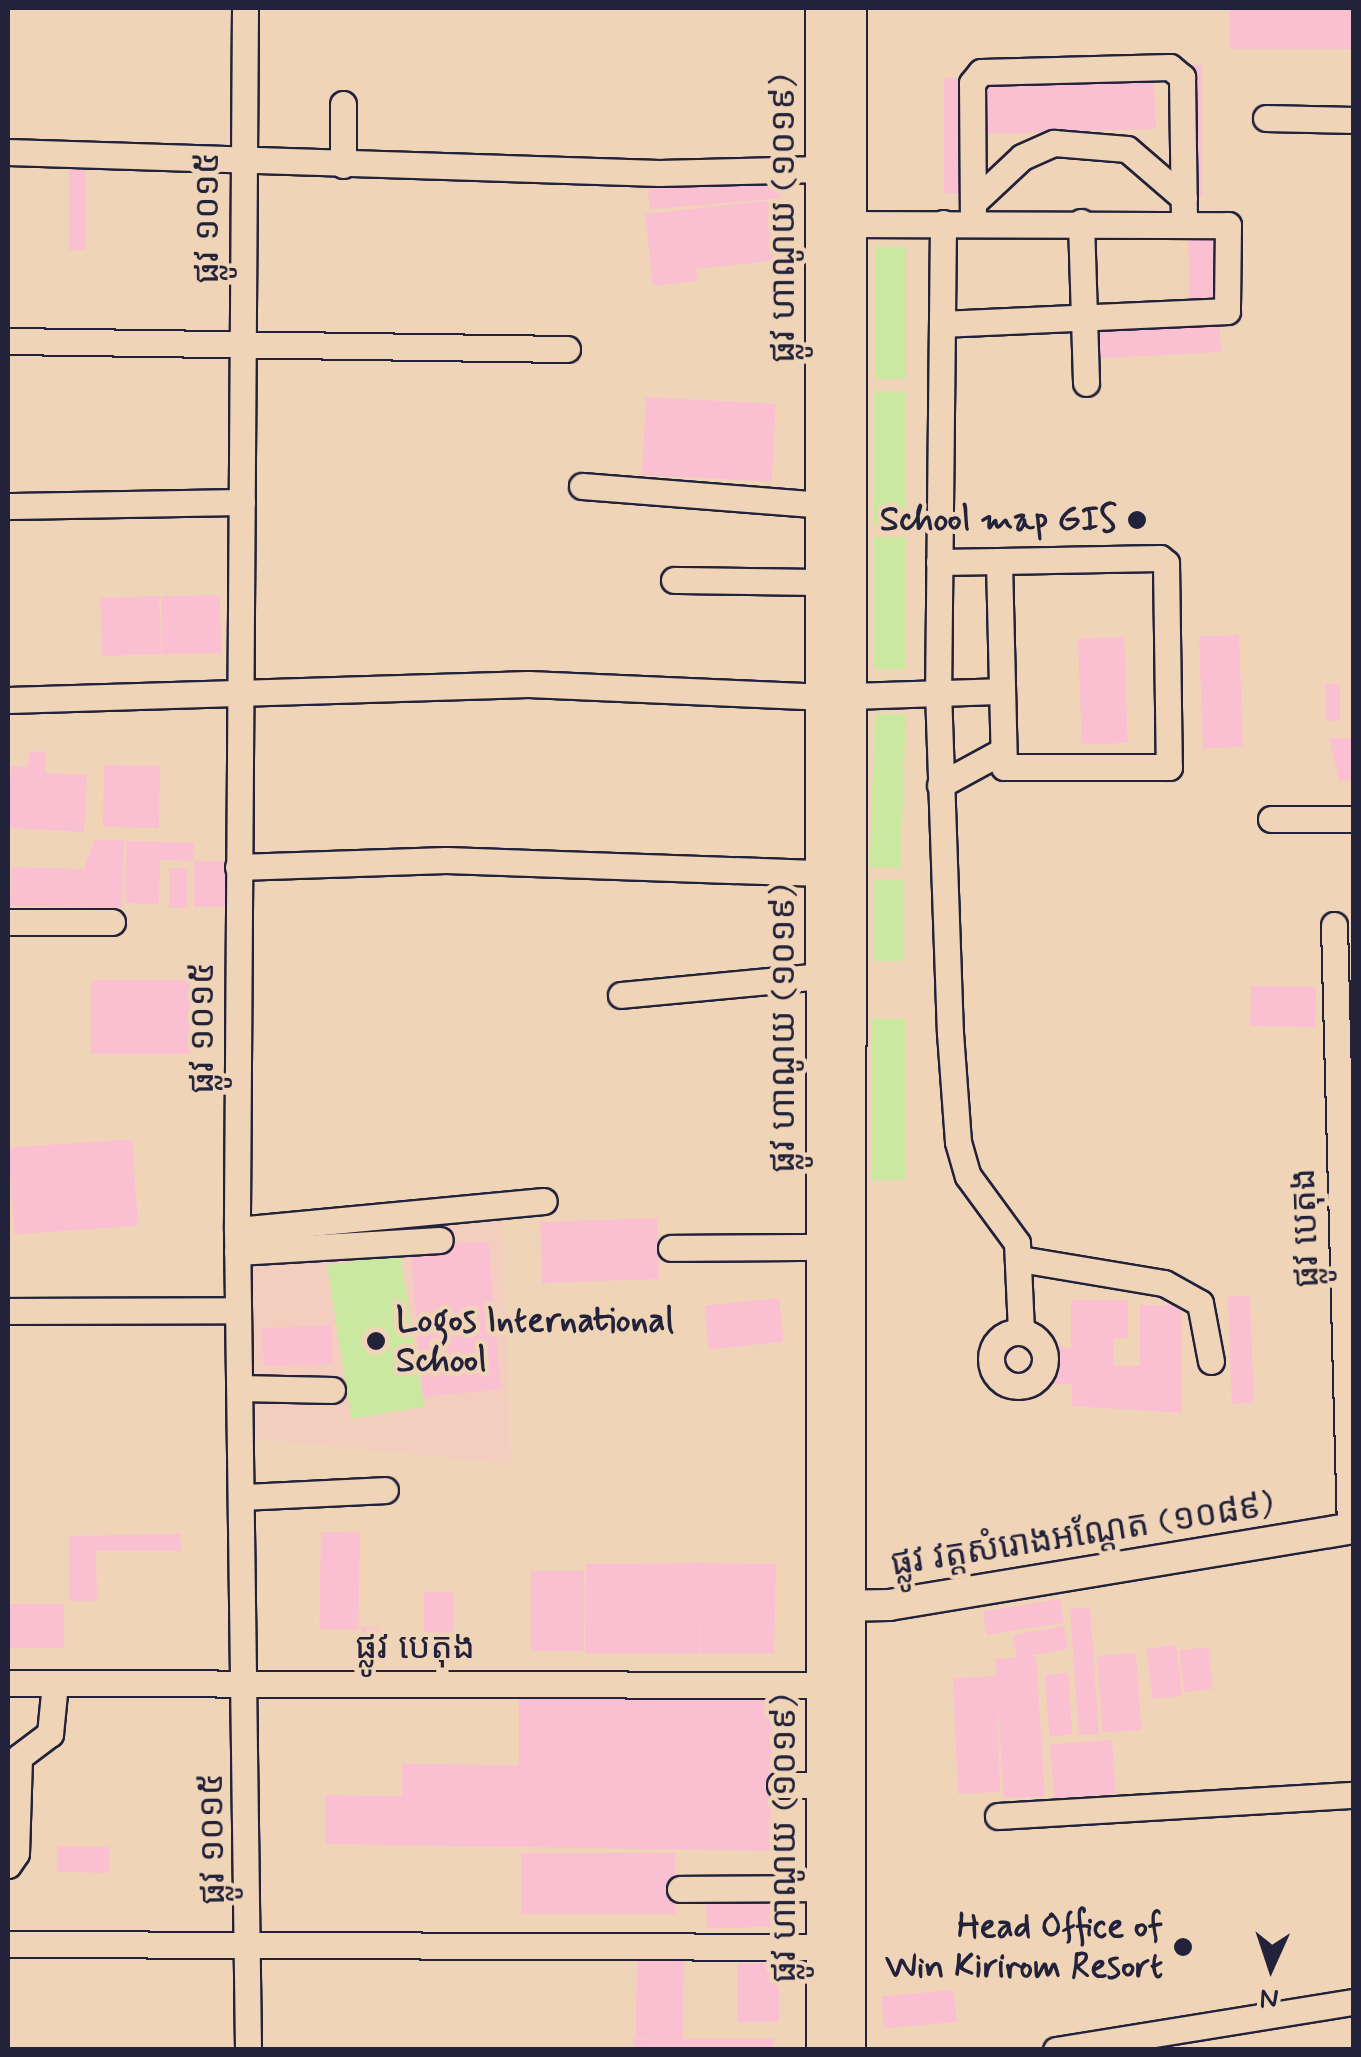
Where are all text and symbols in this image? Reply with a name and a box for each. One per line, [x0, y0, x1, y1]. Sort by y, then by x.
street label: ផ្លូវ ហាណូយ (១០១៩) [763, 75, 805, 363]
street label: ផ្លូវ ១០១៥ [187, 152, 229, 284]
place label: School map GIS [887, 499, 1117, 541]
marker: School map GIS [1126, 509, 1148, 531]
street label: ផ្លូវ ហាណូយ (១០១៩) [763, 885, 805, 1173]
street label: ផ្លូវ ១០១៥ [182, 962, 224, 1094]
street label: ផ្លូវ បេតុង [1283, 1167, 1329, 1289]
place label: Logos International School [396, 1300, 684, 1382]
marker: Logos International School [365, 1330, 387, 1352]
street label: ផ្លូវ វត្តសំរោងអណ្ដែត (១០៨៩) [888, 1484, 1276, 1586]
street label: ផ្លូវ បេតុង [355, 1627, 475, 1669]
street label: ផ្លូវ ហាណូយ (១០១៩) [764, 1695, 806, 1983]
street label: ផ្លូវ ១០១៥ [191, 1773, 235, 1905]
place label: Head Office of Win Kirirom Resort [869, 1906, 1163, 1988]
north arrow [1221, 1917, 1321, 2017]
marker: Head Office of Win Kirirom Resort [1172, 1936, 1194, 1958]
text: N [1259, 1978, 1280, 2016]

